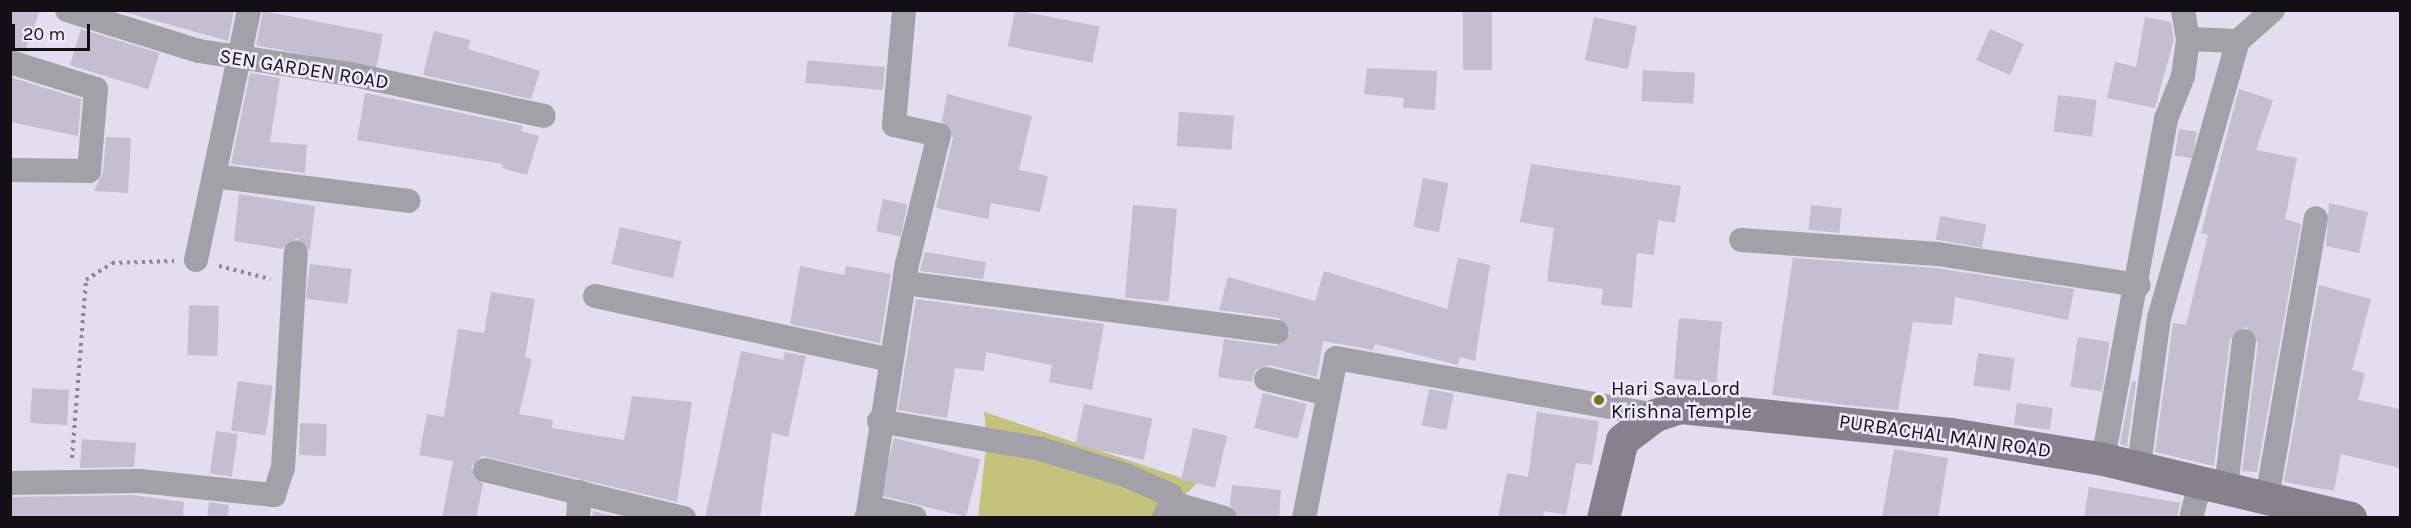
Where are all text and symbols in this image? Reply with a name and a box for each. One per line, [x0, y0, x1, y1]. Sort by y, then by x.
scale bar [15, 12, 93, 50]
text: 20 m [23, 23, 65, 45]
street label: SEN GARDEN ROAD [218, 44, 390, 94]
place label: Hari Sava.Lord Krishna Temple [1611, 376, 1752, 423]
marker: Hari Sava.Lord Krishna Temple [1592, 393, 1606, 407]
street label: PURBACHAL MAIN ROAD [1837, 409, 2053, 463]

